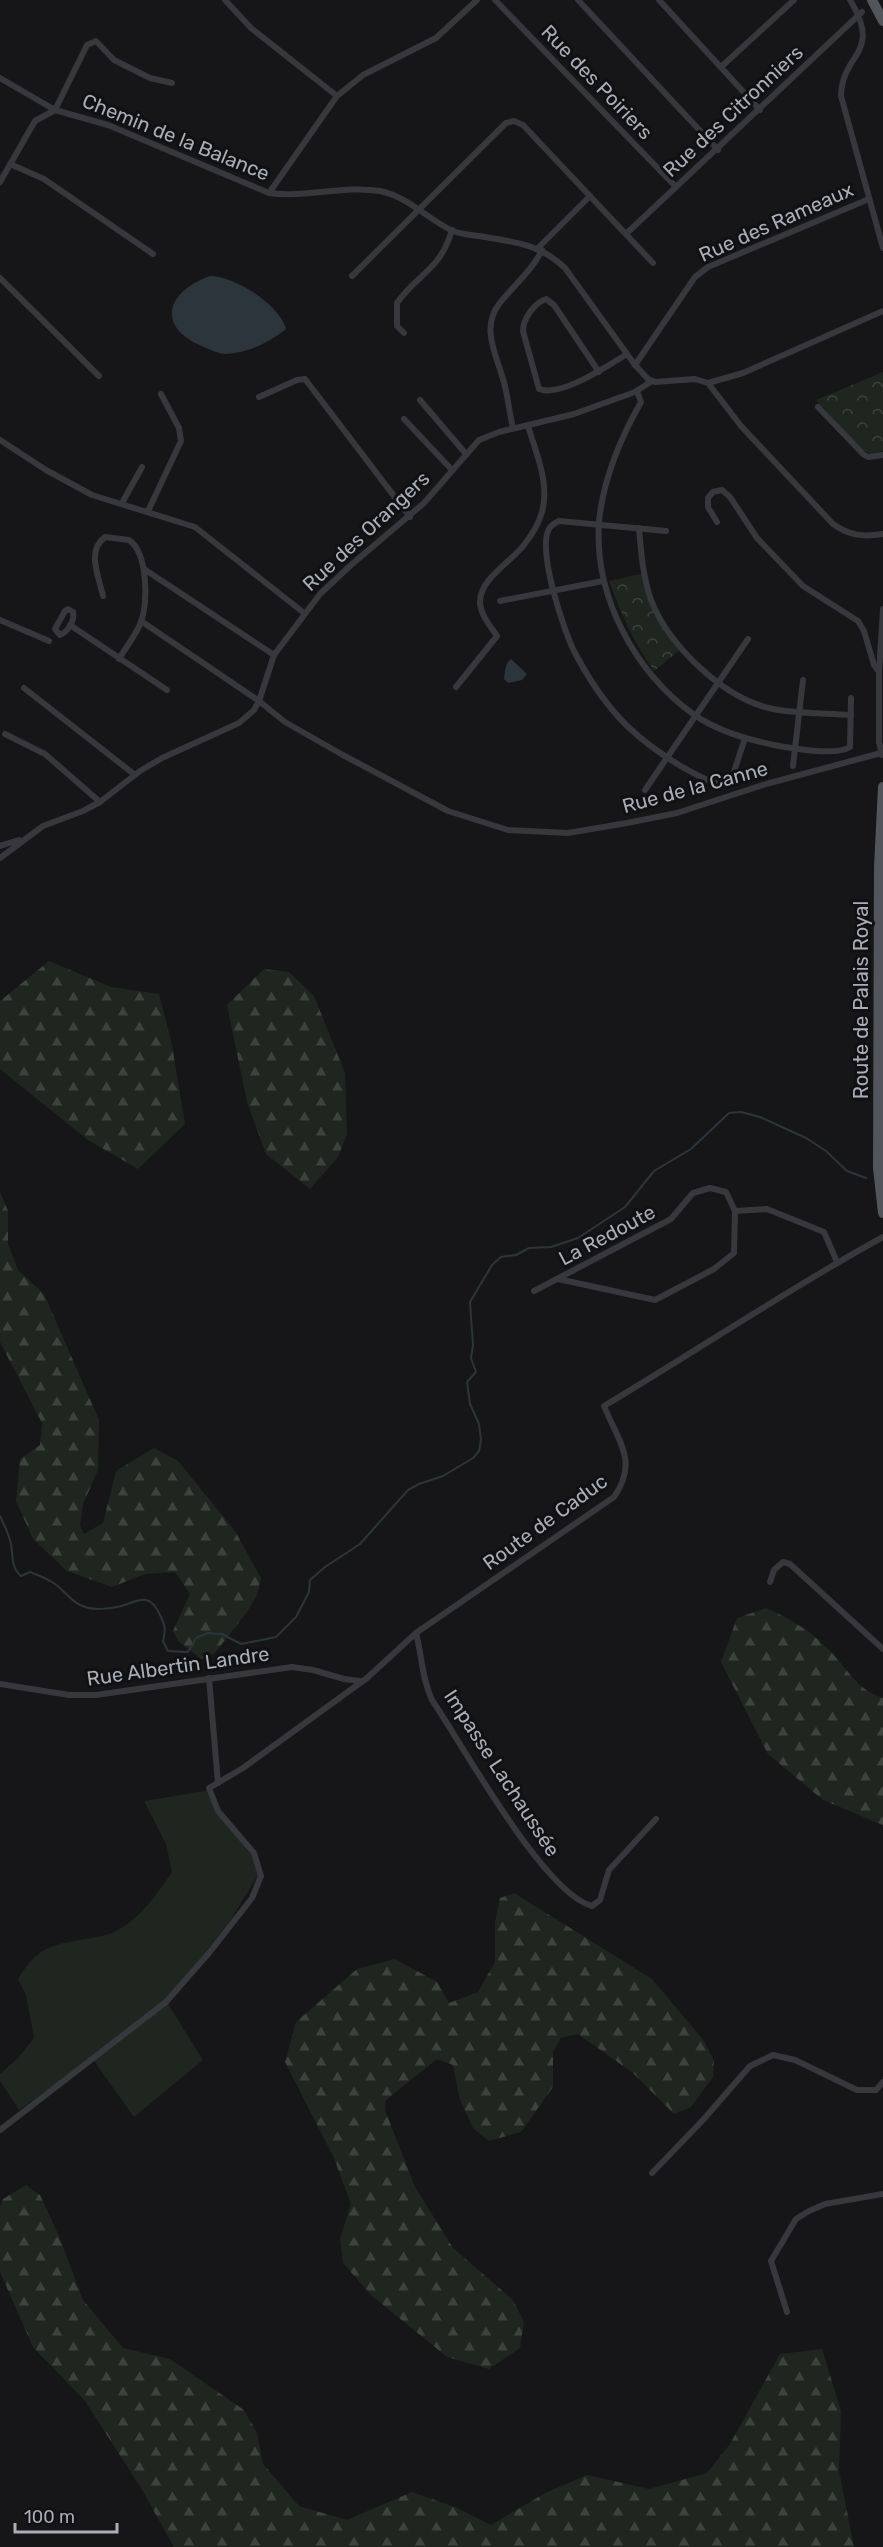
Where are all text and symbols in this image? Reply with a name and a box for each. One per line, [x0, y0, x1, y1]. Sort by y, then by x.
street label: Rue des Poiriers [536, 20, 658, 144]
street label: Rue des Citronniers [658, 40, 808, 182]
street label: Chemin de la Balance [79, 88, 273, 186]
street label: Rue des Rameaux [695, 177, 857, 267]
street label: Rue des Orangers [298, 466, 434, 596]
street label: Rue de la Canne [620, 756, 770, 818]
street label: Route de Palais Royal [849, 901, 873, 1099]
street label: La Redoute [555, 1200, 659, 1270]
street label: Route de Caduc [478, 1469, 612, 1575]
street label: Rue Albertin Landre [85, 1641, 271, 1691]
street label: Impasse Lachaussée [439, 1685, 565, 1861]
scale bar [15, 2496, 117, 2534]
text: 100 m [24, 2506, 75, 2528]

